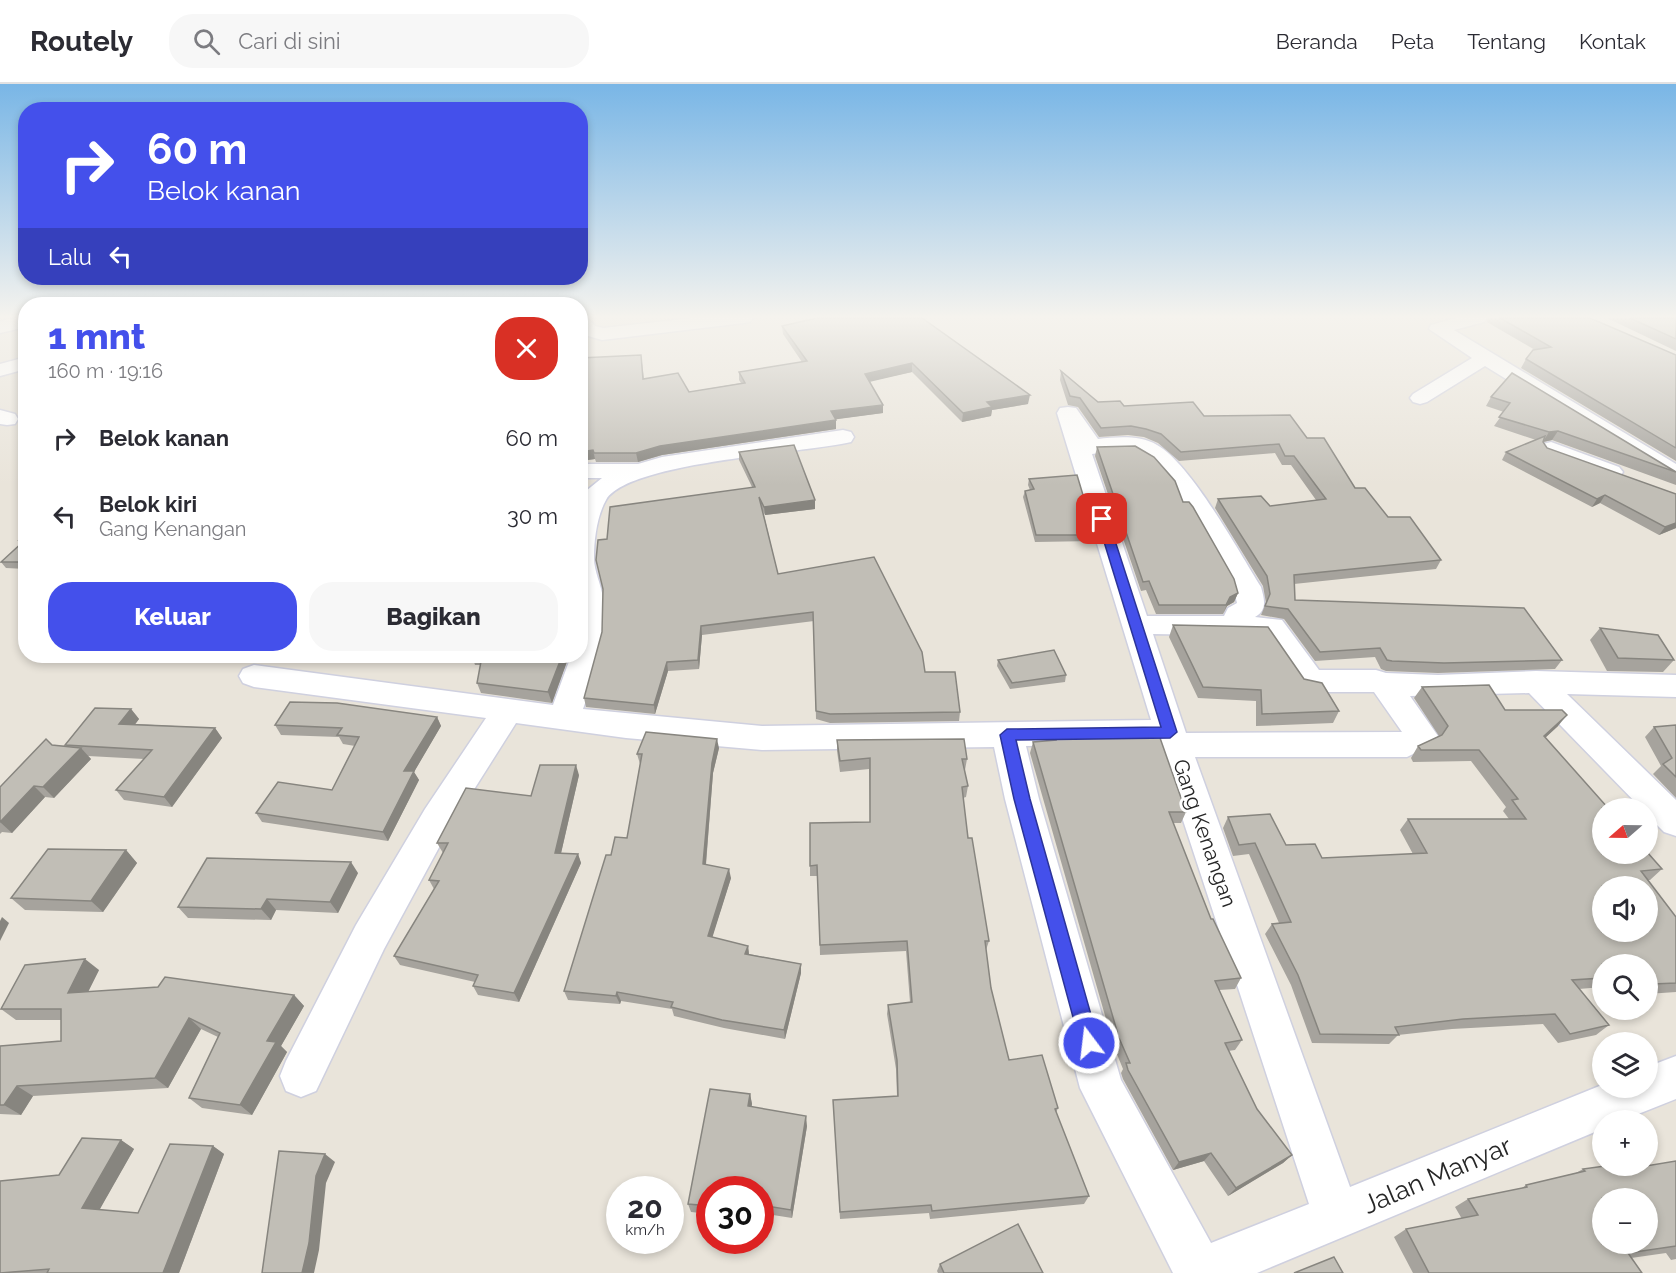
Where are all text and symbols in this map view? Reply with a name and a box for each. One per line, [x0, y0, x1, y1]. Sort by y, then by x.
search box [169, 14, 589, 68]
text: Routely [30, 25, 133, 58]
icon: search [190, 25, 223, 58]
text: Cari di sini [238, 28, 341, 54]
text: Beranda [1276, 29, 1358, 54]
text: Peta [1391, 29, 1434, 54]
text: Tentang [1467, 29, 1546, 54]
text: Kontak [1579, 29, 1646, 54]
text: 60 m [147, 125, 247, 174]
icon: right [48, 126, 126, 204]
text: Belok kanan [147, 175, 301, 206]
icon: left [104, 240, 137, 273]
text: Lalu [48, 244, 92, 270]
text: 1 mnt [48, 315, 145, 357]
button: close [495, 317, 558, 380]
text: 160 m · 19:16 [48, 359, 163, 383]
icon: right [48, 422, 81, 455]
text: Belok kanan [99, 425, 229, 451]
text: 60 m [505, 425, 558, 451]
text: Belok kiri [99, 491, 197, 517]
pin [1076, 493, 1127, 544]
icon: left [48, 500, 81, 533]
icon: arrive [1085, 502, 1118, 535]
text: 30 m [507, 503, 558, 529]
text: Gang Kenangan [99, 517, 246, 541]
button: Keluar [48, 582, 297, 651]
button: Bagikan [309, 582, 558, 651]
street label: Gang Kenangan [1168, 756, 1242, 910]
north arrow [1592, 798, 1658, 864]
map controls [1592, 798, 1658, 1254]
button: sound [1592, 876, 1658, 942]
button: search [1592, 954, 1658, 1020]
position arrow [1057, 1011, 1121, 1075]
button: layers [1592, 1032, 1658, 1098]
button: + [1592, 1110, 1658, 1176]
street label: Jalan Manyar [1358, 1130, 1516, 1220]
speed limit sign: 30 [696, 1176, 774, 1254]
button: − [1592, 1188, 1658, 1254]
text: 20 [627, 1190, 663, 1225]
text: km/h [625, 1221, 665, 1239]

